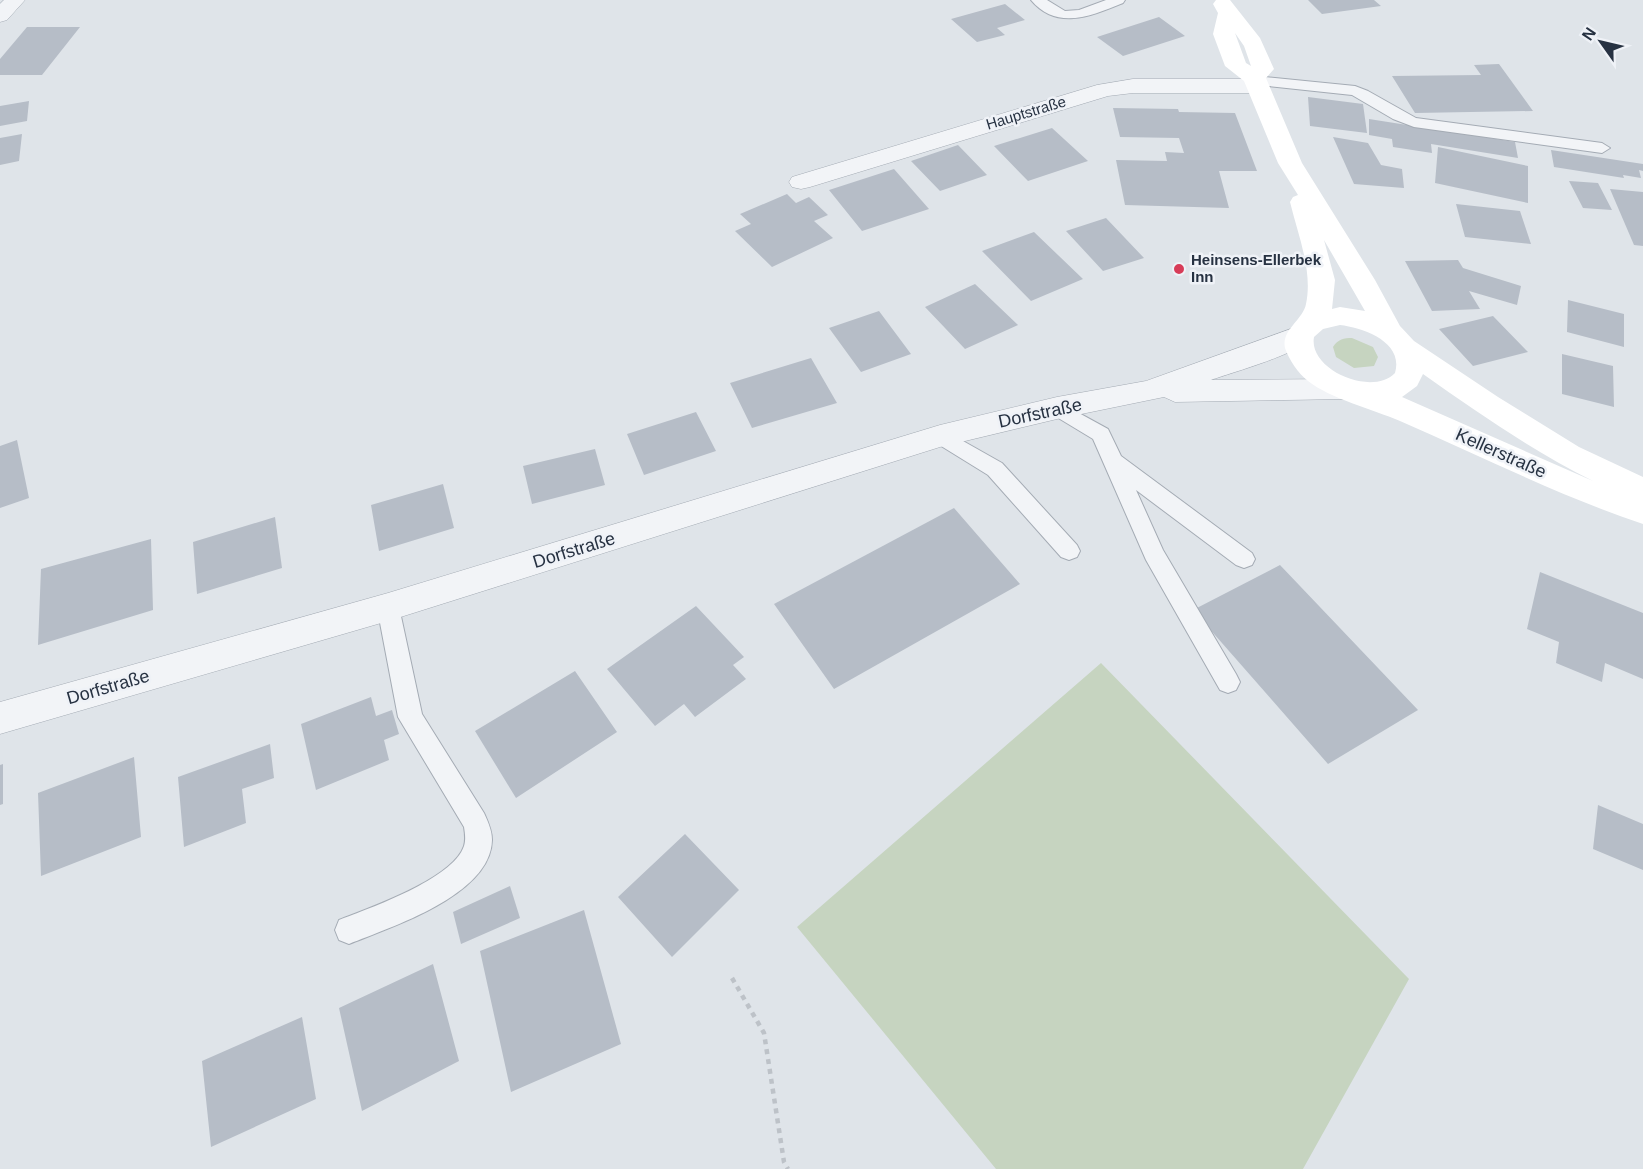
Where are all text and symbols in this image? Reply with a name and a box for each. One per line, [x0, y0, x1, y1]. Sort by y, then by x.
north arrow [1571, 12, 1631, 72]
text: N [1579, 24, 1599, 43]
street label: Hauptstraße [984, 92, 1068, 133]
place label: Heinsens-Ellerbek Inn [1191, 251, 1322, 285]
marker: Heinsens-Ellerbek Inn [1172, 262, 1186, 276]
street label: Dorfstraße [996, 394, 1084, 432]
street label: Kellerstraße [1453, 424, 1549, 482]
street label: Dorfstraße [530, 528, 618, 572]
street label: Dorfstraße [64, 666, 152, 708]

